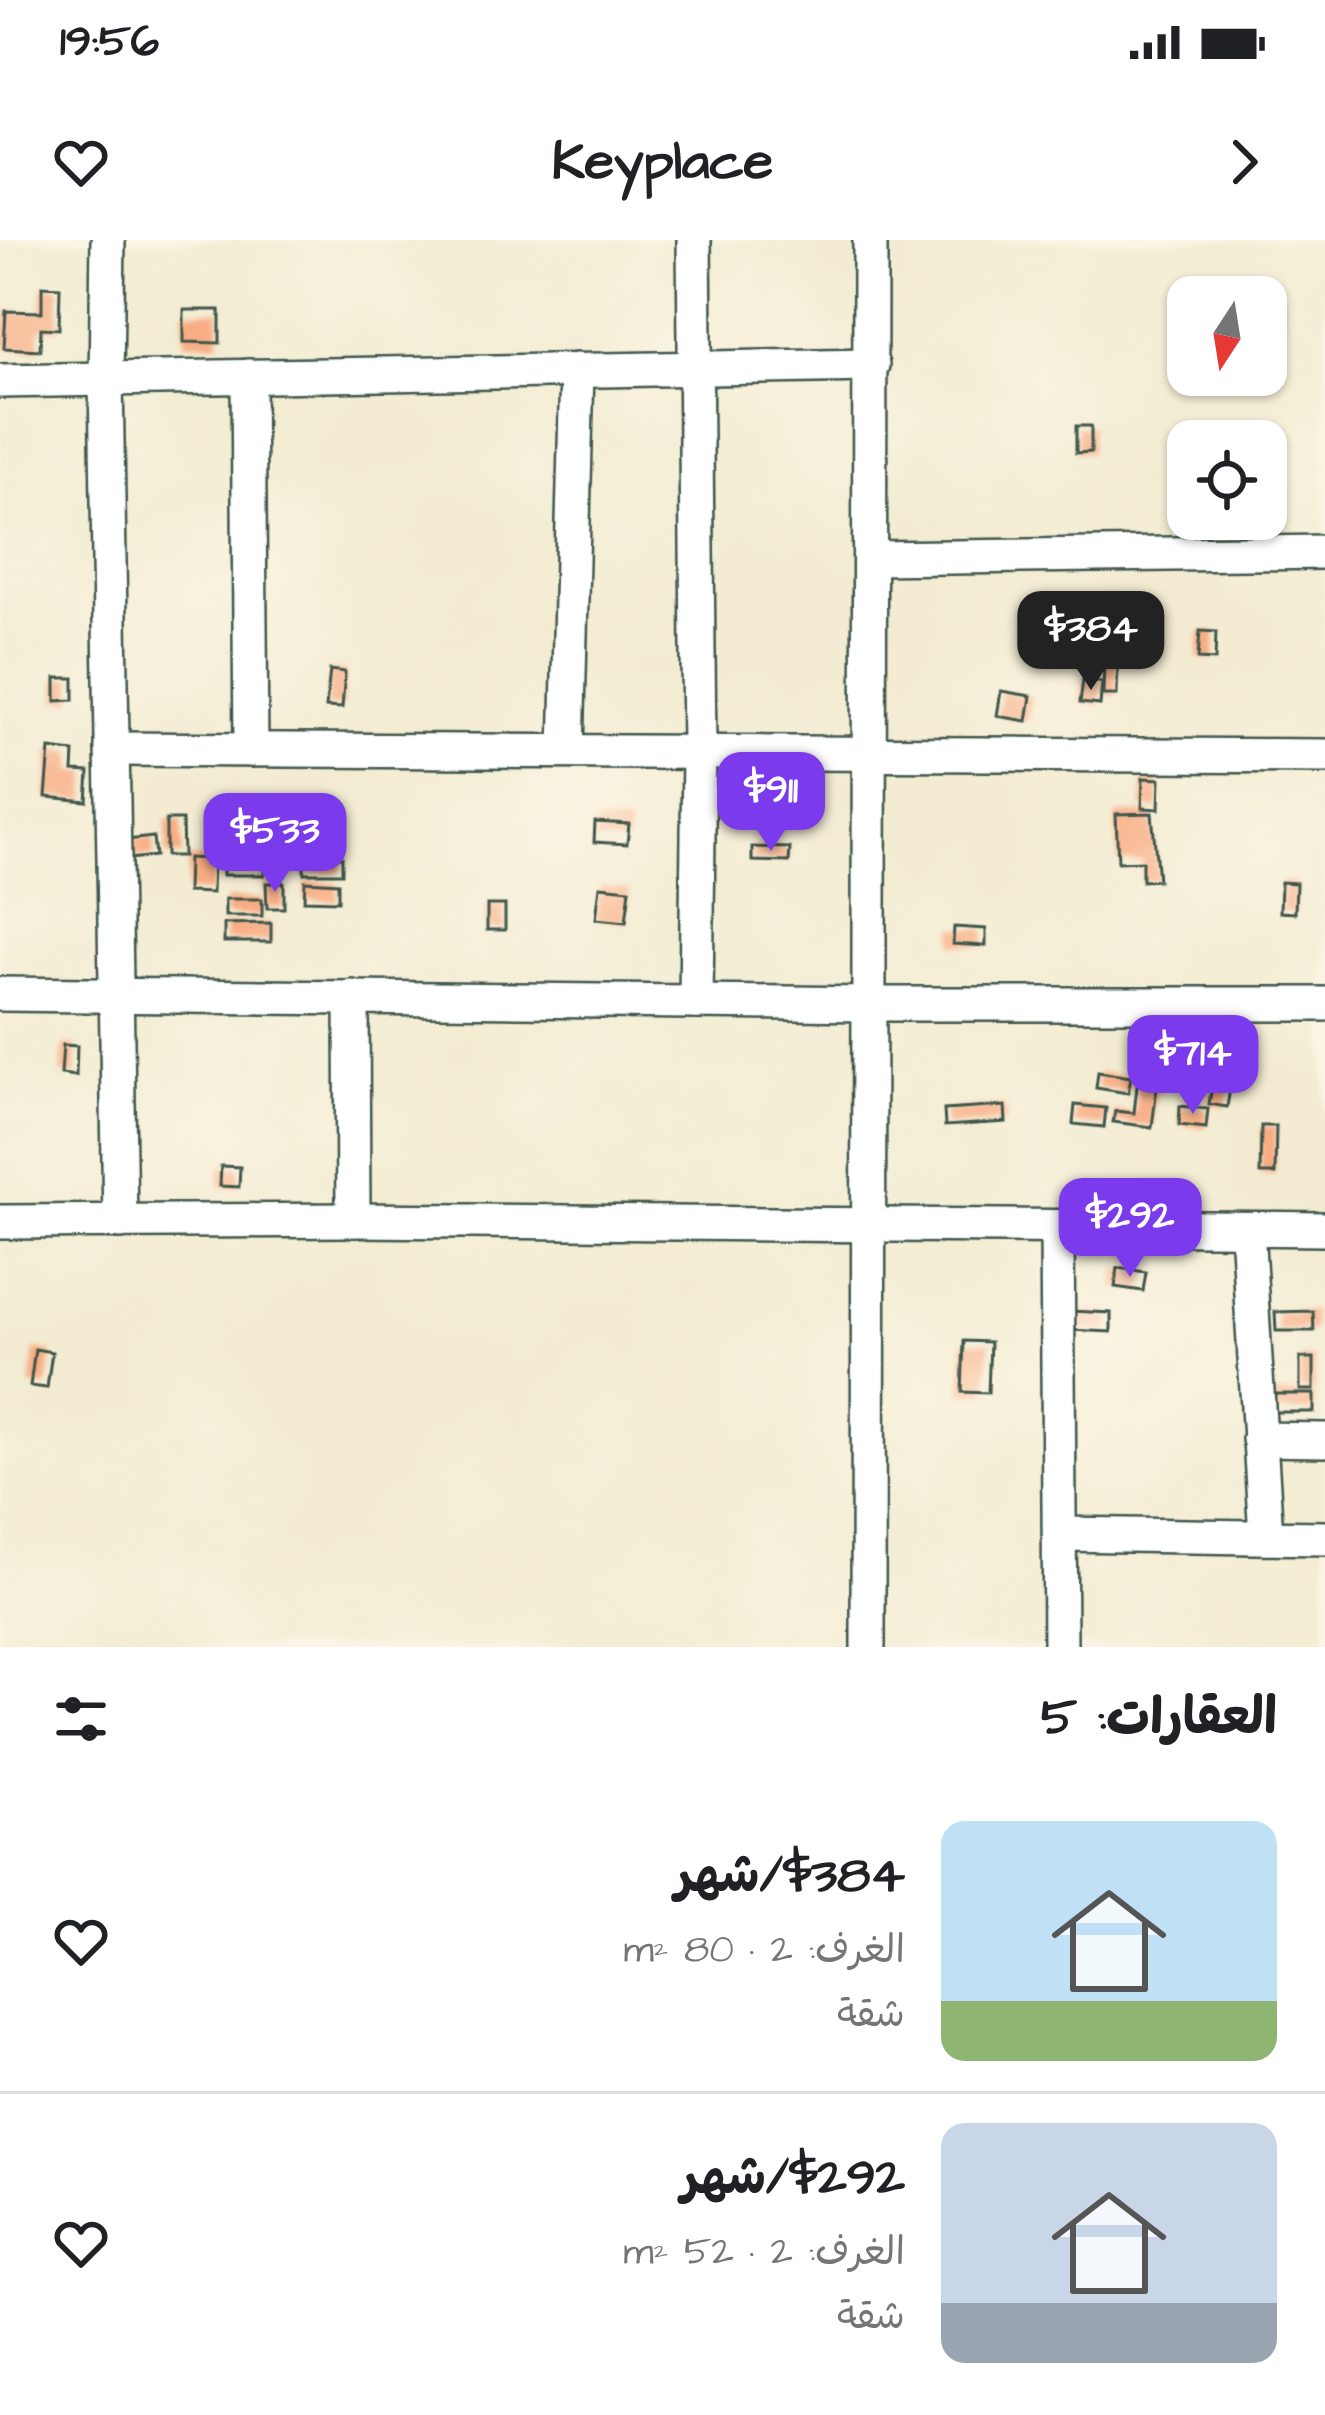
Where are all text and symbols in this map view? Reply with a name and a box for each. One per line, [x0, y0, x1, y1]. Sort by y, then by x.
text: 19:56 [60, 11, 159, 73]
text: Keyplace [552, 125, 773, 200]
icon: heart [48, 129, 114, 195]
icon: forward [1211, 129, 1277, 195]
north arrow [1167, 276, 1287, 396]
map controls [1167, 276, 1287, 540]
button: locate [1167, 420, 1287, 540]
pin: $384 [1020, 591, 1162, 693]
text: $384 [1044, 603, 1138, 657]
pin: $911 [700, 752, 842, 854]
text: $911 [744, 764, 798, 818]
pin: $533 [204, 793, 346, 895]
text: $533 [230, 805, 320, 859]
pin: $714 [1122, 1015, 1264, 1117]
text: $714 [1154, 1027, 1232, 1081]
pin: $292 [1059, 1178, 1201, 1280]
text: $292 [1086, 1190, 1174, 1244]
text: العقارات: 5 [1041, 1683, 1277, 1754]
icon: filters [48, 1686, 114, 1752]
text: $384/شهر [675, 1841, 905, 1912]
icon: home [1037, 1869, 1181, 2013]
icon: heart [48, 1908, 114, 1974]
text: الغرف: 2 · 80 m² [623, 1924, 905, 1978]
text: شقة [837, 1988, 905, 2042]
text: $292/شهر [681, 2143, 905, 2214]
icon: home [1037, 2171, 1181, 2315]
icon: heart [48, 2210, 114, 2276]
text: الغرف: 2 · 52 m² [623, 2226, 905, 2280]
text: شقة [837, 2290, 905, 2344]

